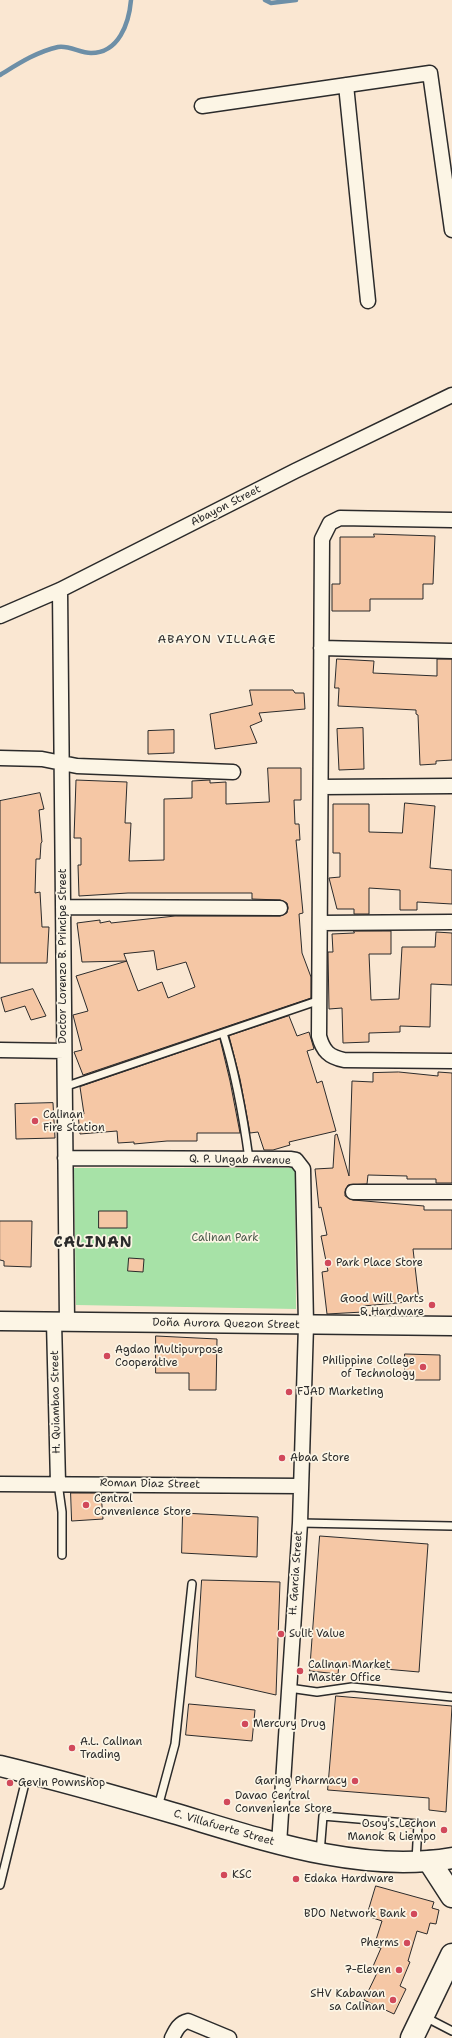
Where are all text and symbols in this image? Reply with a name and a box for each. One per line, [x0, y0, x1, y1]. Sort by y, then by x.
street label: Abayon Street [189, 483, 263, 529]
district label: ABAYON VILLAGE [158, 633, 276, 647]
street label: Doctor Lorenzo B. Principe Street [56, 868, 70, 1044]
place label: Calinan Fire Station [43, 1108, 105, 1134]
marker: Calinan Fire Station [30, 1116, 40, 1126]
street label: Q. P. Ungab Avenue [189, 1153, 291, 1167]
park label: Calinan Park [191, 1231, 259, 1245]
district label: CALINAN [53, 1234, 133, 1252]
place label: Park Place Store [336, 1256, 423, 1270]
marker: Park Place Store [323, 1258, 333, 1268]
place label: Good Will Parts & Hardware [340, 1292, 424, 1318]
marker: Good Will Parts & Hardware [427, 1300, 437, 1310]
street label: Doña Aurora Quezon Street [152, 1316, 300, 1332]
place label: Agdao Multipurpose Cooperative [115, 1343, 223, 1369]
street label: H. Quiambao Street [48, 1350, 64, 1454]
marker: Agdao Multipurpose Cooperative [102, 1351, 112, 1361]
place label: Philippine College of Technology [322, 1354, 415, 1380]
marker: Philippine College of Technology [418, 1362, 428, 1372]
place label: FJAD Marketing [297, 1385, 384, 1399]
marker: FJAD Marketing [284, 1387, 294, 1397]
place label: Abaa Store [290, 1451, 350, 1465]
marker: Abaa Store [277, 1453, 287, 1463]
street label: Roman Diaz Street [100, 1477, 200, 1491]
place label: Central Convenience Store [94, 1492, 191, 1518]
marker: Central Convenience Store [81, 1500, 91, 1510]
street label: H. Garcia Street [286, 1530, 306, 1616]
place label: Sulit Value [289, 1627, 345, 1641]
marker: Sulit Value [276, 1629, 286, 1639]
place label: Calinan Market Master Office [308, 1658, 390, 1684]
marker: Calinan Market Master Office [295, 1666, 305, 1676]
place label: Mercury Drug [253, 1717, 326, 1731]
marker: Mercury Drug [240, 1719, 250, 1729]
place label: A.L. Calinan Trading [80, 1735, 142, 1761]
marker: A.L. Calinan Trading [67, 1743, 77, 1753]
place label: Garing Pharmacy [255, 1774, 347, 1788]
place label: Gevin Pownshop [18, 1776, 105, 1790]
marker: Garing Pharmacy [350, 1776, 360, 1786]
marker: Gevin Pownshop [5, 1778, 15, 1788]
place label: Davao Central Convenience Store [235, 1789, 332, 1815]
marker: Davao Central Convenience Store [222, 1797, 232, 1807]
street label: C. Villafuerte Street [172, 1807, 276, 1849]
place label: Osoy's Lechon Manok & Liempo [348, 1817, 436, 1843]
marker: Osoy's Lechon Manok & Liempo [439, 1825, 449, 1835]
place label: KSC [232, 1868, 252, 1882]
marker: KSC [219, 1870, 229, 1880]
place label: Edaka Hardware [304, 1872, 394, 1886]
marker: Edaka Hardware [291, 1874, 301, 1884]
place label: BDO Network Bank [304, 1907, 406, 1921]
marker: BDO Network Bank [409, 1909, 419, 1919]
place label: Pherms [360, 1936, 399, 1950]
marker: Pherms [402, 1938, 412, 1948]
place label: 7-Eleven [345, 1963, 391, 1977]
marker: 7-Eleven [394, 1965, 404, 1975]
place label: SHV Kabawan sa Calinan [310, 1987, 385, 2013]
marker: SHV Kabawan sa Calinan [388, 1995, 398, 2005]

